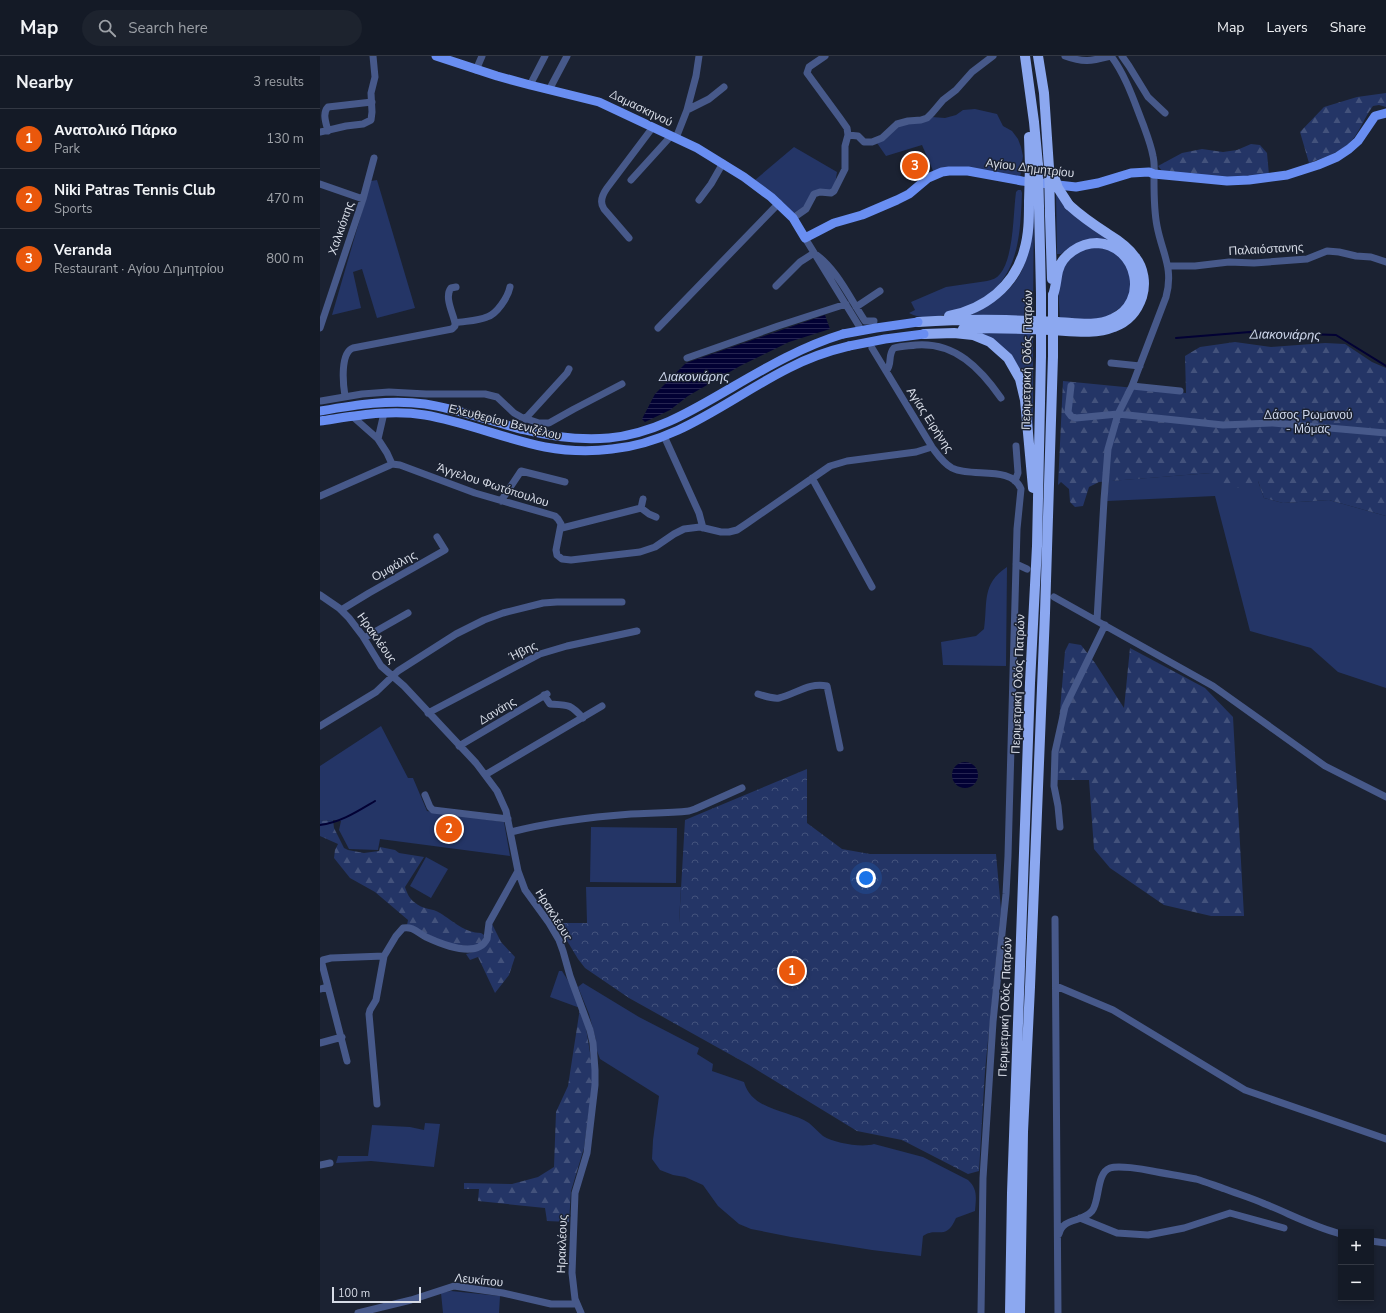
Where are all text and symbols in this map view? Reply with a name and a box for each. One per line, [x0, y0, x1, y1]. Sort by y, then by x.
search box [82, 10, 362, 46]
text: Map [20, 15, 58, 41]
icon: search [96, 17, 118, 39]
text: Search here [128, 18, 208, 38]
text: Map [1217, 18, 1244, 37]
text: Layers [1266, 18, 1308, 37]
text: Share [1330, 18, 1366, 37]
text: Nearby [16, 71, 73, 94]
text: 3 results [253, 73, 304, 91]
street label: Δαμασκηνού [607, 86, 675, 130]
text: Ανατολικό Πάρκο [54, 120, 177, 140]
text: 1 [25, 130, 33, 148]
text: 130 m [266, 130, 304, 148]
text: Park [54, 140, 80, 158]
pin: 3 [902, 151, 928, 181]
street label: Αγίου Δημητρίου [985, 155, 1075, 181]
text: Niki Patras Tennis Club [54, 180, 215, 200]
text: 2 [25, 190, 33, 208]
text: 470 m [266, 190, 304, 208]
street label: Χαλκιόπης [324, 199, 358, 257]
text: Sports [54, 200, 93, 218]
street label: Παλαιόστανης [1228, 239, 1304, 259]
text: Veranda [54, 240, 112, 260]
text: 3 [25, 250, 33, 268]
text: 800 m [266, 250, 304, 268]
text: Restaurant · Αγίου Δημητρίου [54, 260, 224, 278]
street label: Περιμετρική Οδός Πατρών [1018, 290, 1036, 430]
water label: Διακονιάρης [1249, 325, 1321, 345]
water label: Διακονιάρης [658, 368, 730, 386]
street label: Αγίας Ειρήνης [903, 384, 957, 456]
street label: Ελευθερίου Βενιζέλου [447, 400, 563, 444]
park label: Δάσος Ρωμανού - Μόμας [1264, 407, 1352, 437]
street label: Άγγελου Φωτόπουλου [435, 459, 551, 511]
street label: Ομφάλης [369, 547, 420, 585]
street label: Ηρακλέους [354, 609, 401, 667]
street label: Περιμετρική Οδός Πατρών [1008, 614, 1028, 754]
street label: Ήβης [505, 637, 540, 665]
street label: Δανάης [475, 693, 519, 728]
pin: 2 [436, 814, 462, 844]
your location [856, 868, 876, 888]
street label: Ηρακλέους [532, 886, 576, 944]
street label: Περιμετρική Οδός Πατρών [995, 937, 1015, 1077]
pin: 1 [779, 956, 805, 986]
street label: Ηρακλέους [553, 1214, 571, 1274]
map controls [1338, 1229, 1374, 1301]
button: + [1338, 1229, 1374, 1265]
button: − [1338, 1265, 1374, 1301]
street label: Λευκίπου [454, 1269, 504, 1291]
scale bar [332, 1285, 421, 1304]
text: 100 m [338, 1286, 370, 1301]

